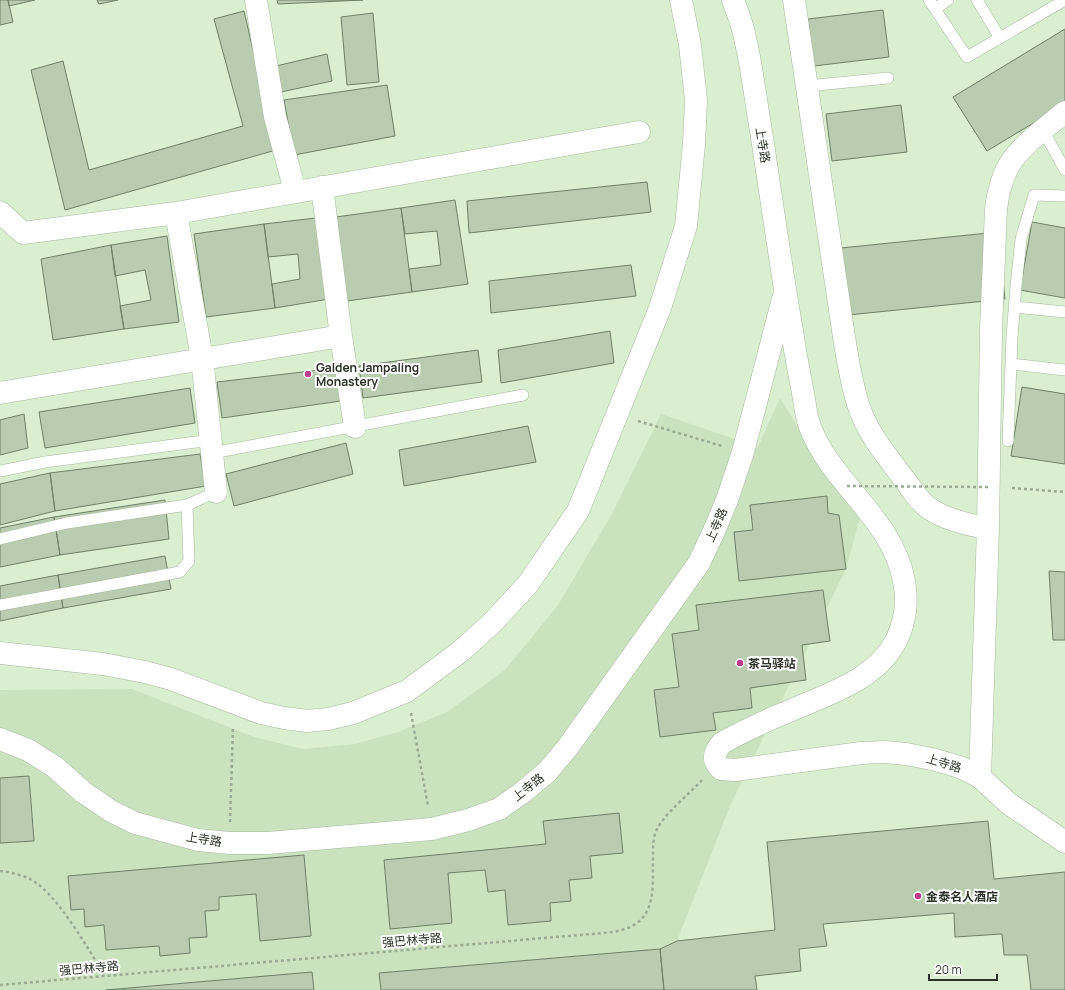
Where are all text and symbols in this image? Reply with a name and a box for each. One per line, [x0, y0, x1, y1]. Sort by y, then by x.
street label: 上寺路 [752, 126, 774, 164]
place label: Galden Jampaling Monastery [316, 359, 419, 390]
marker: Galden Jampaling Monastery [303, 369, 313, 379]
street label: 上寺路 [701, 505, 731, 545]
place label: 茶马驿站 [748, 655, 796, 672]
marker: 茶马驿站 [735, 658, 745, 668]
street label: 上寺路 [924, 750, 964, 776]
street label: 上寺路 [509, 769, 547, 805]
street label: 上寺路 [185, 828, 223, 850]
place label: 金泰名人酒店 [926, 888, 998, 905]
marker: 金泰名人酒店 [913, 891, 923, 901]
street label: 强巴林寺路 [381, 929, 443, 951]
scale bar [929, 956, 997, 982]
street label: 强巴林寺路 [58, 957, 120, 979]
text: 20 m [935, 961, 962, 978]

